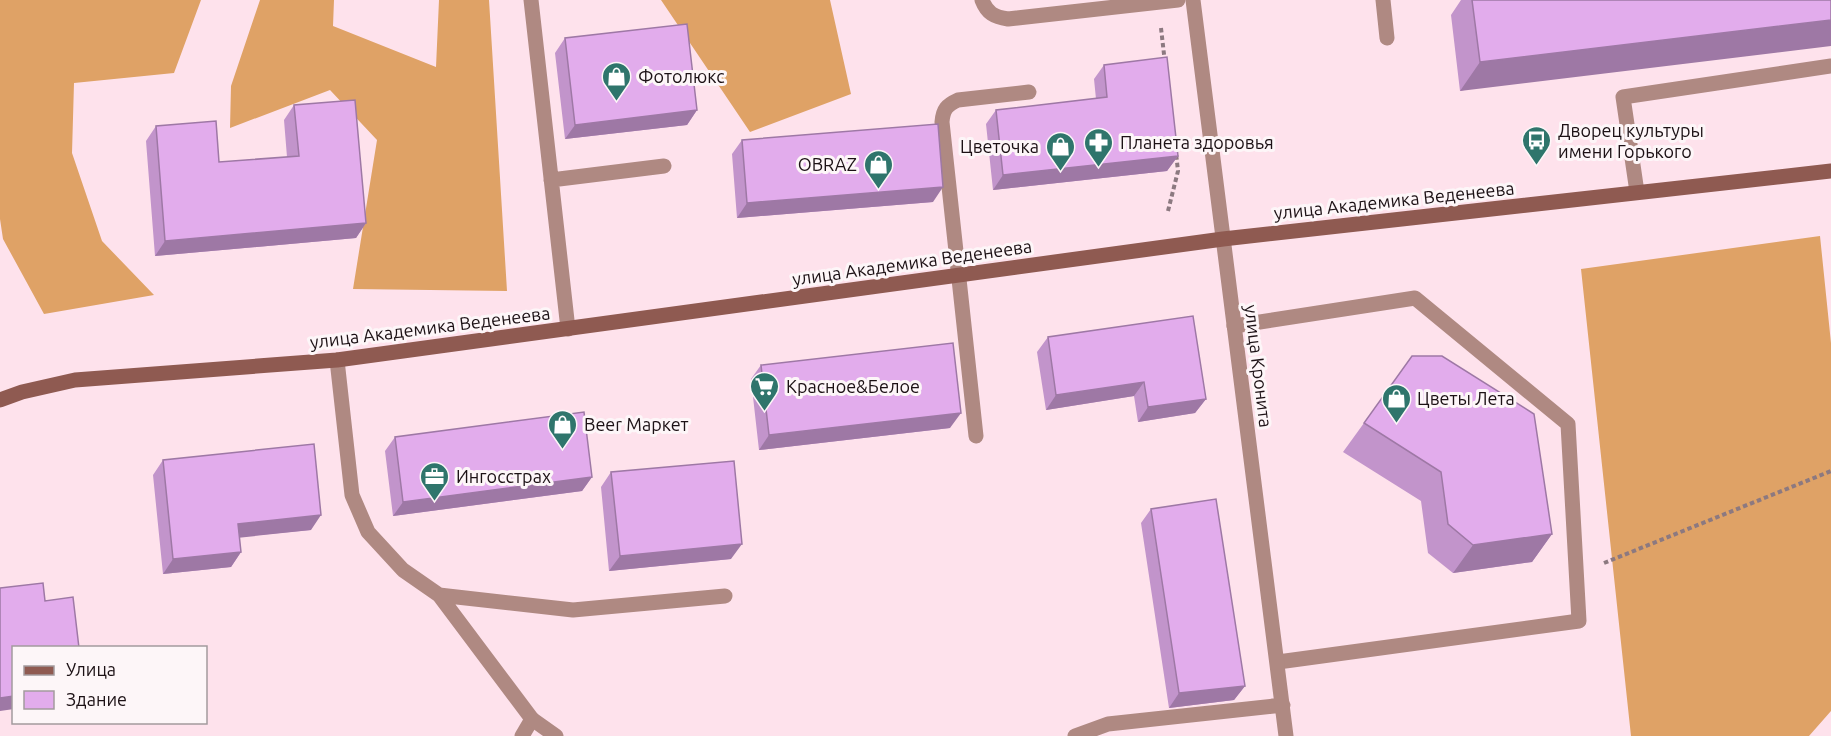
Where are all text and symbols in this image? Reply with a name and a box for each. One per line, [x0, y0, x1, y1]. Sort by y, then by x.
shop icon: Фотолюкс [601, 60, 633, 102]
place label: Фотолюкс [638, 66, 725, 86]
place label: Дворец культуры имени Горького [1558, 120, 1704, 161]
bus stop icon: Дворец культуры имени Горького [1521, 124, 1553, 166]
pharmacy icon: Планета здоровья [1083, 126, 1115, 168]
shop icon: Цветочка [1044, 130, 1076, 172]
place label: Планета здоровья [1120, 132, 1274, 152]
place label: Цветочка [960, 136, 1039, 156]
shop icon: OBRAZ [862, 148, 894, 190]
place label: OBRAZ [798, 154, 857, 174]
street label: улица Академика Веденеева [1273, 177, 1515, 223]
street label: улица Академика Веденеева [791, 235, 1033, 289]
street label: улица Академика Веденеева [309, 302, 551, 352]
street label: улица Кронита [1242, 303, 1276, 429]
supermarket icon: Красное&Белое [749, 370, 781, 412]
place label: Красное&Белое [786, 376, 920, 396]
shop icon: Цветы Лета [1380, 382, 1412, 424]
place label: Цветы Лета [1417, 388, 1515, 408]
shop icon: Beer Маркет [547, 408, 579, 450]
place label: Beer Маркет [584, 414, 689, 434]
office icon: Ингосстрах [419, 460, 451, 502]
place label: Ингосстрах [456, 466, 551, 486]
legend [12, 646, 207, 724]
text: Улица [66, 659, 116, 679]
text: Здание [66, 689, 127, 709]

